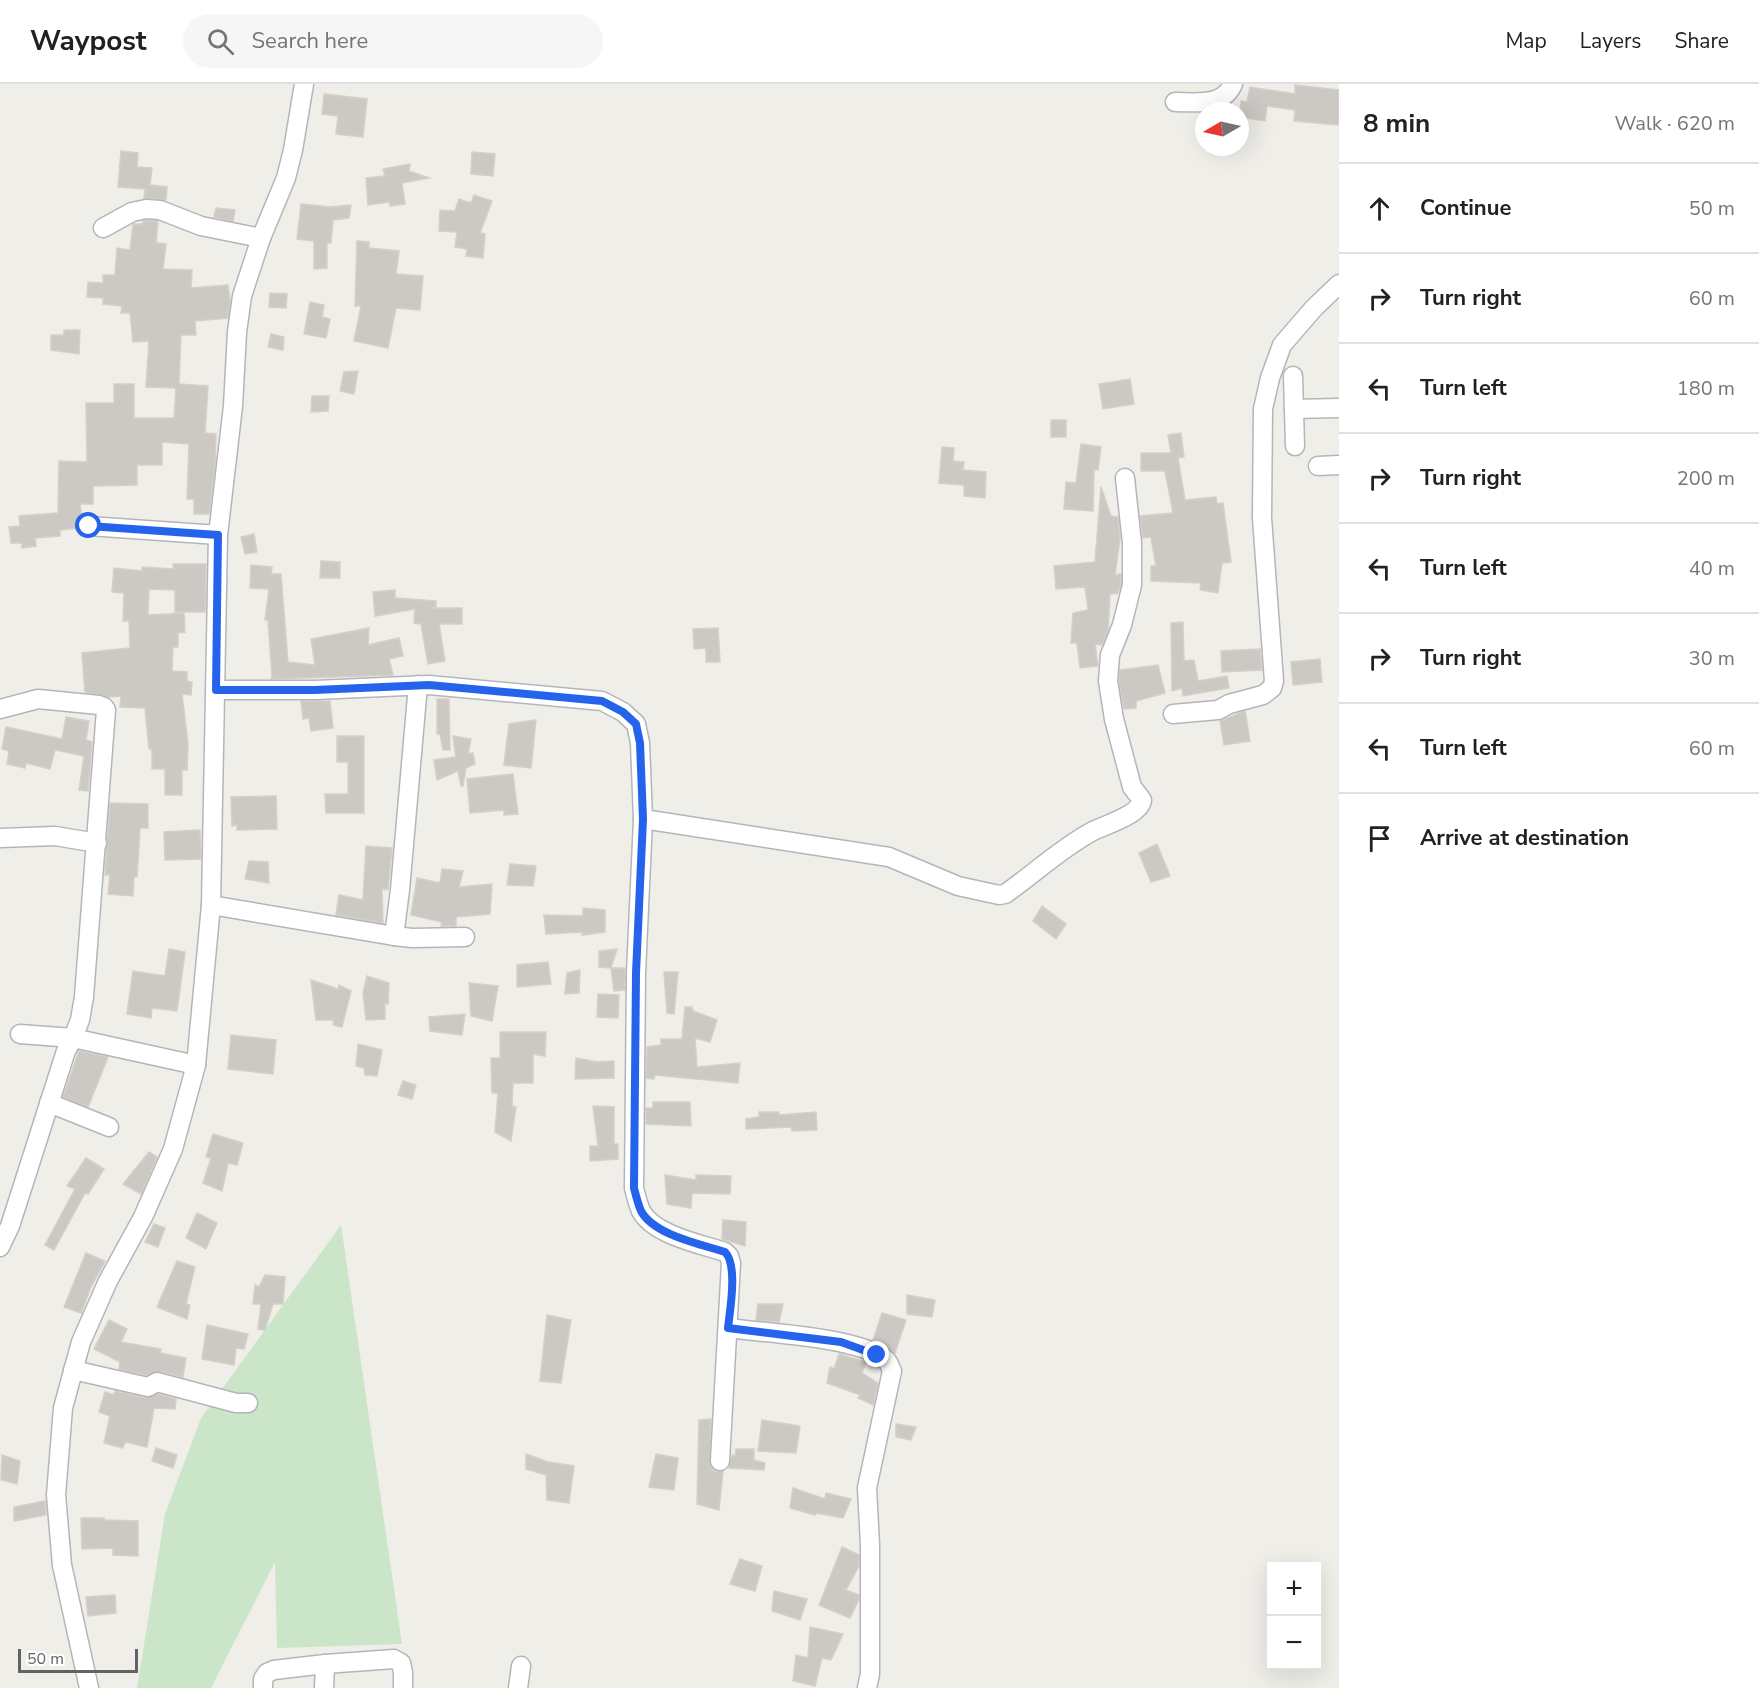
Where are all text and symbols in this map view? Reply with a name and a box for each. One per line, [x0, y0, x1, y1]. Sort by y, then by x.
search box [183, 14, 603, 68]
text: Waypost [30, 22, 147, 60]
icon: search [204, 25, 237, 58]
text: Search here [252, 26, 368, 56]
text: Map [1505, 27, 1547, 55]
text: Layers [1580, 27, 1641, 55]
text: Share [1674, 27, 1729, 55]
north arrow [1195, 102, 1249, 156]
text: 8 min [1363, 106, 1430, 141]
text: Walk · 620 m [1615, 110, 1735, 137]
icon: ahead [1363, 192, 1396, 225]
text: Continue [1420, 193, 1511, 223]
text: 50 m [1689, 195, 1735, 222]
icon: right [1363, 282, 1396, 315]
text: Turn right [1420, 283, 1521, 313]
text: 60 m [1689, 285, 1735, 312]
icon: left [1363, 372, 1396, 405]
text: Turn left [1420, 373, 1507, 403]
text: 180 m [1677, 375, 1735, 402]
icon: right [1363, 462, 1396, 495]
text: Turn right [1420, 463, 1521, 493]
text: 200 m [1677, 465, 1735, 492]
route start [75, 512, 101, 538]
icon: left [1363, 552, 1396, 585]
text: Turn left [1420, 553, 1507, 583]
text: 40 m [1689, 555, 1735, 582]
icon: right [1363, 642, 1396, 675]
text: Turn right [1420, 643, 1521, 673]
text: 30 m [1689, 645, 1735, 672]
icon: left [1363, 732, 1396, 765]
text: Turn left [1420, 733, 1507, 763]
text: 60 m [1689, 735, 1735, 762]
icon: arrive [1363, 822, 1396, 855]
text: Arrive at destination [1420, 823, 1629, 853]
route end [863, 1341, 889, 1367]
map controls [1267, 1562, 1321, 1670]
button: + [1267, 1562, 1321, 1616]
button: − [1267, 1616, 1321, 1670]
scale bar [18, 1646, 138, 1674]
text: 50 m [27, 1648, 64, 1670]

